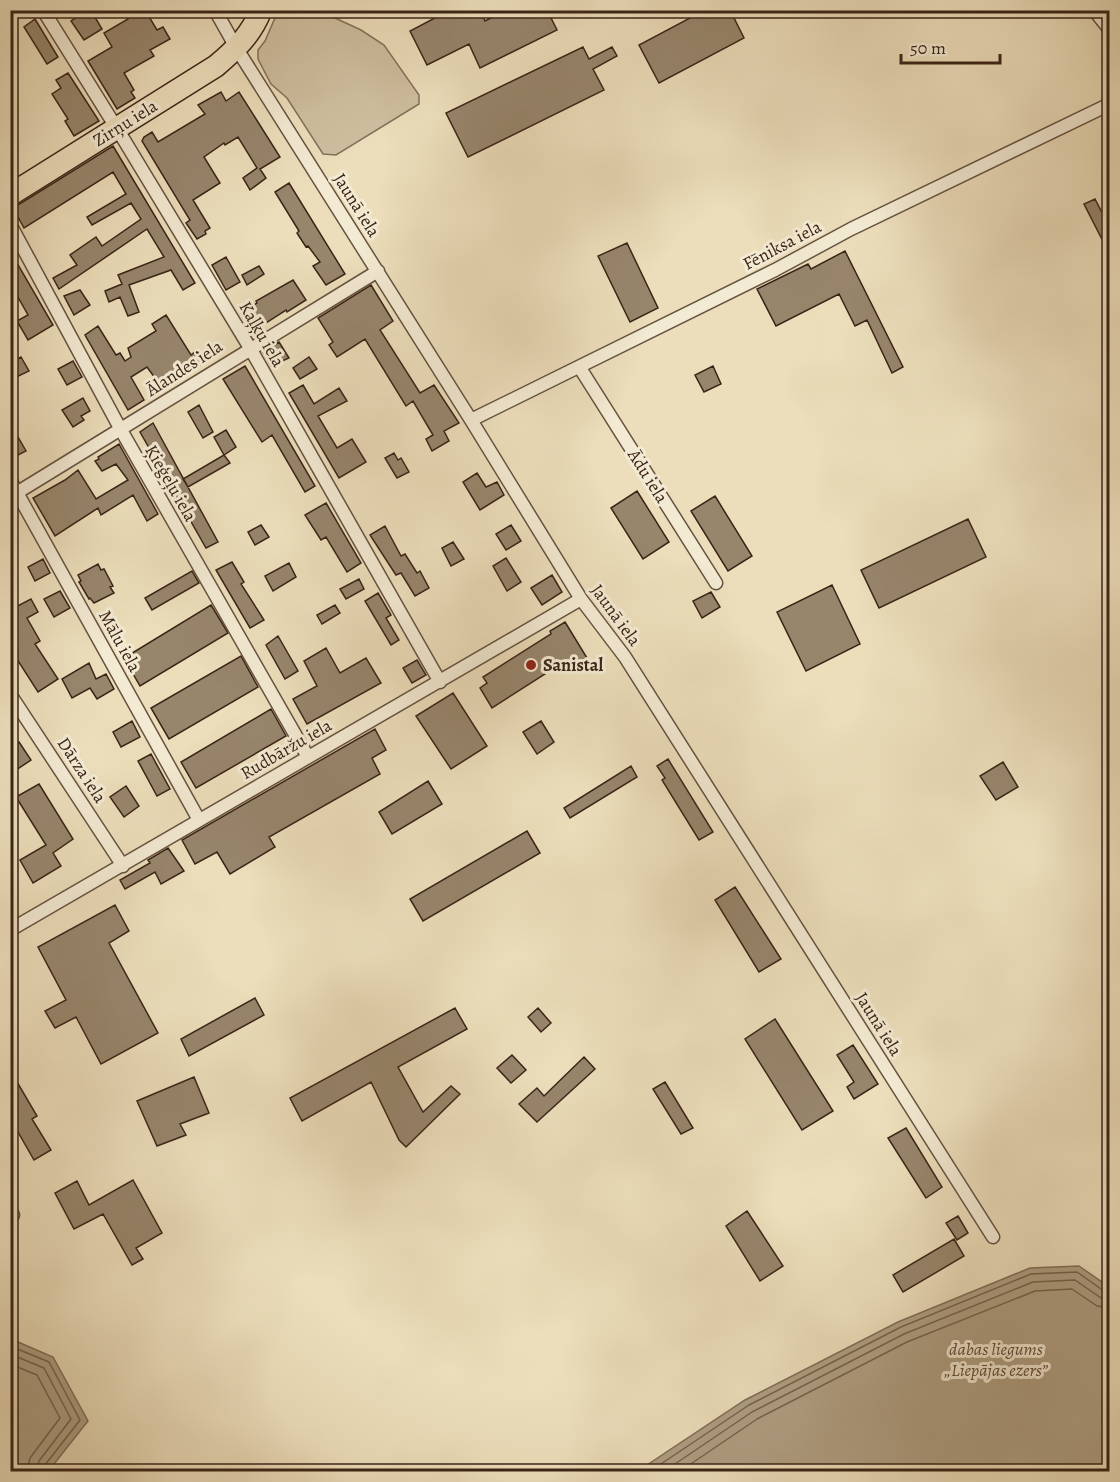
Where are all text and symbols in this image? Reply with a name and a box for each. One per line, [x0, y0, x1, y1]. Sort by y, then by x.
scale bar [901, 27, 1000, 65]
text: 50 m [910, 36, 946, 60]
street label: Zirņu iela [88, 94, 162, 152]
street label: Jaunā iela [328, 168, 386, 242]
street label: Fēniksa iela [739, 214, 826, 276]
street label: Kaļķu iela [234, 297, 291, 372]
street label: Ālandes iela [140, 334, 228, 402]
street label: Ķieģeļu iela [139, 440, 203, 526]
street label: Ādu iela [622, 444, 674, 508]
street label: Jaunā iela [585, 579, 647, 651]
street label: Mālu iela [93, 606, 147, 677]
place label: Sanistal [543, 653, 604, 677]
marker: Sanistal [524, 658, 538, 672]
street label: Rudbāržu iela [236, 713, 337, 785]
street label: Dārza iela [52, 732, 113, 808]
street label: Jaunā iela [850, 987, 908, 1061]
park label: dabas liegums „Liepājas ezers” [943, 1337, 1049, 1382]

